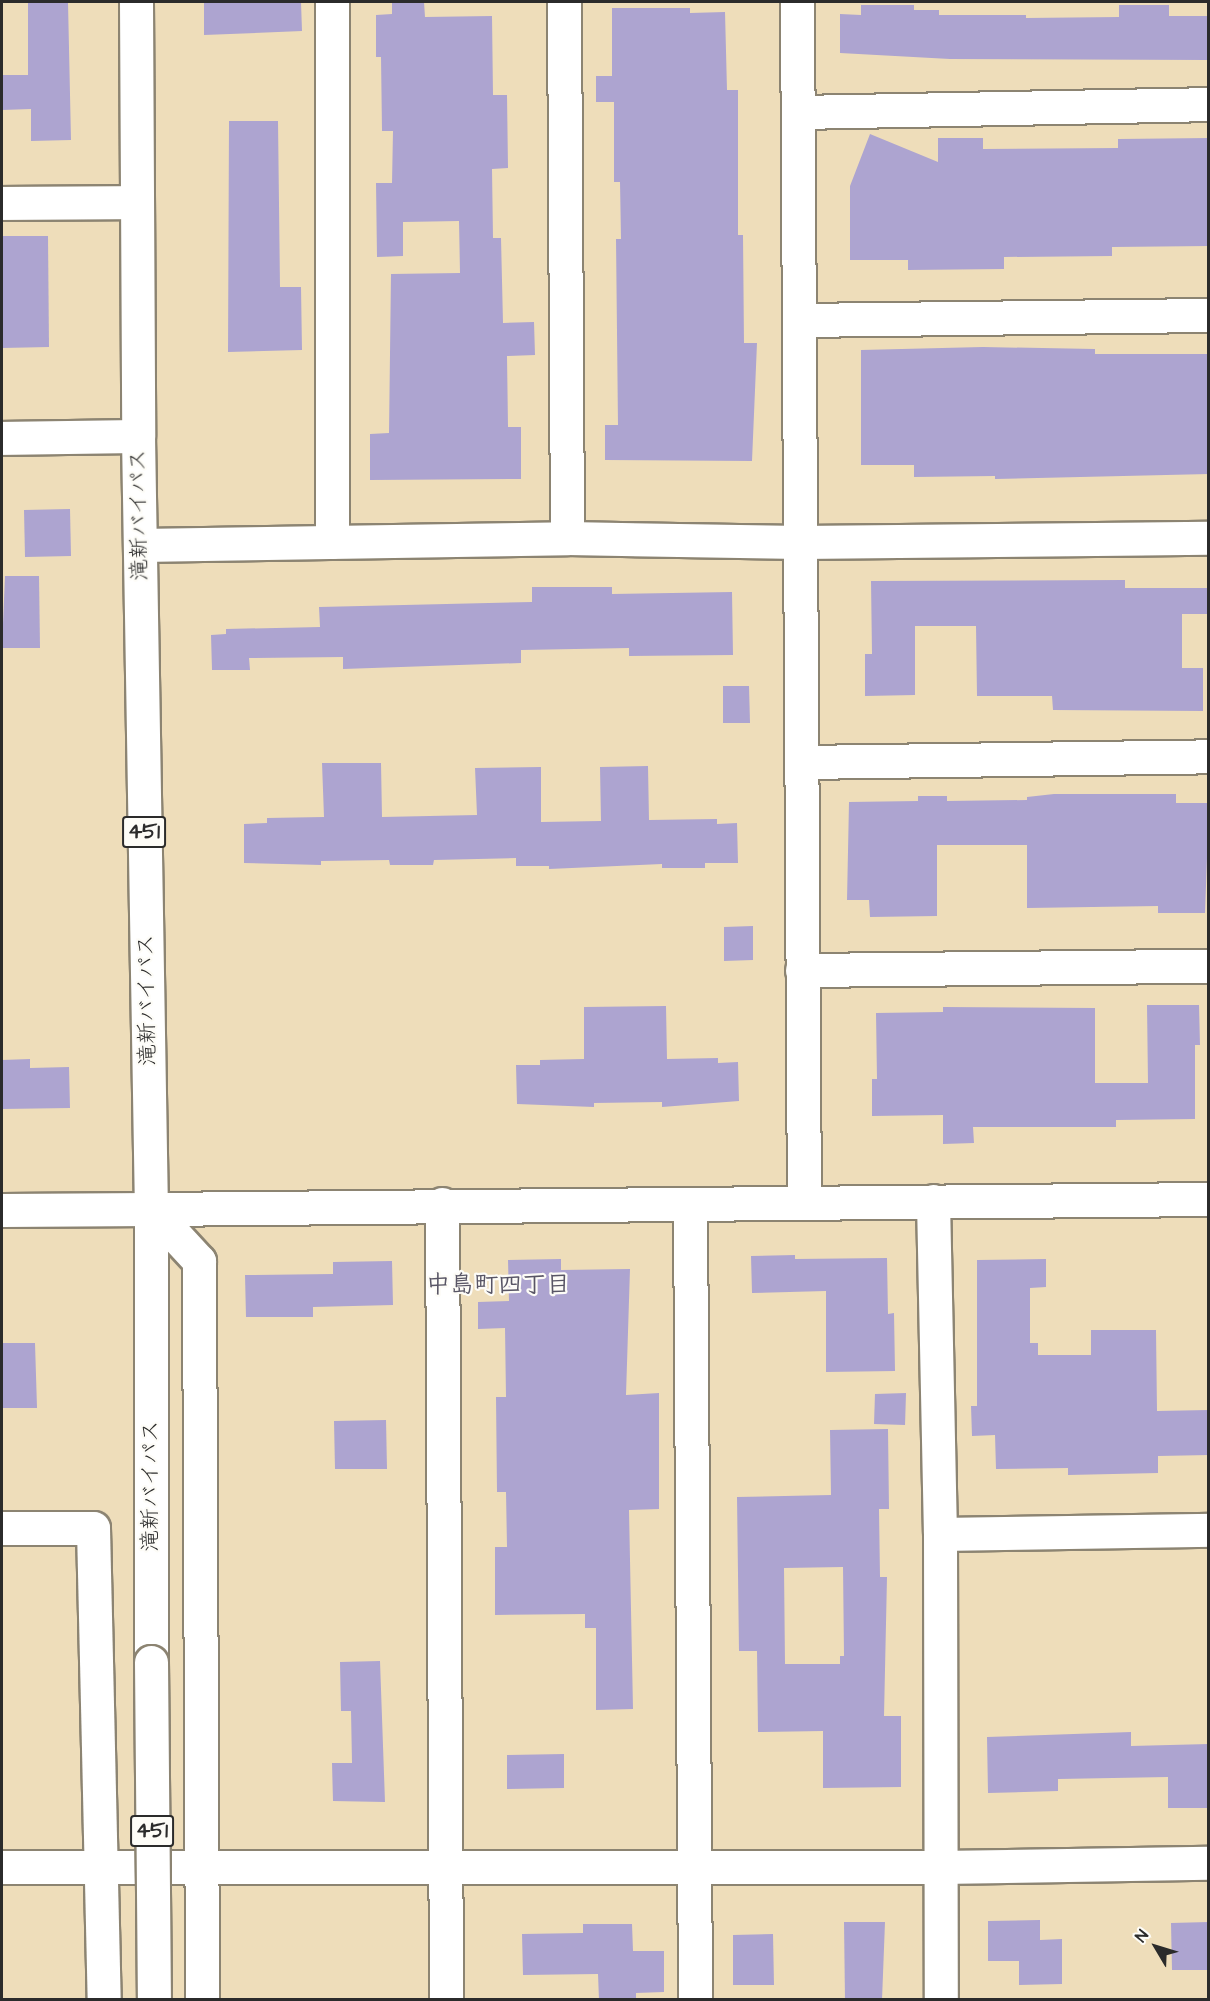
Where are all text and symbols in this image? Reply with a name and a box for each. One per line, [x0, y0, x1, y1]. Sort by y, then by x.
street label: 滝新バイパス [125, 449, 153, 581]
road number: 451 [122, 814, 166, 850]
street label: 滝新バイパス [133, 934, 161, 1066]
district label: 中島町四丁目 [426, 1272, 570, 1300]
street label: 滝新バイパス [138, 1420, 164, 1552]
road number: 451 [130, 1813, 174, 1849]
north arrow [1126, 1917, 1186, 1977]
text: N [1130, 1925, 1154, 1947]

